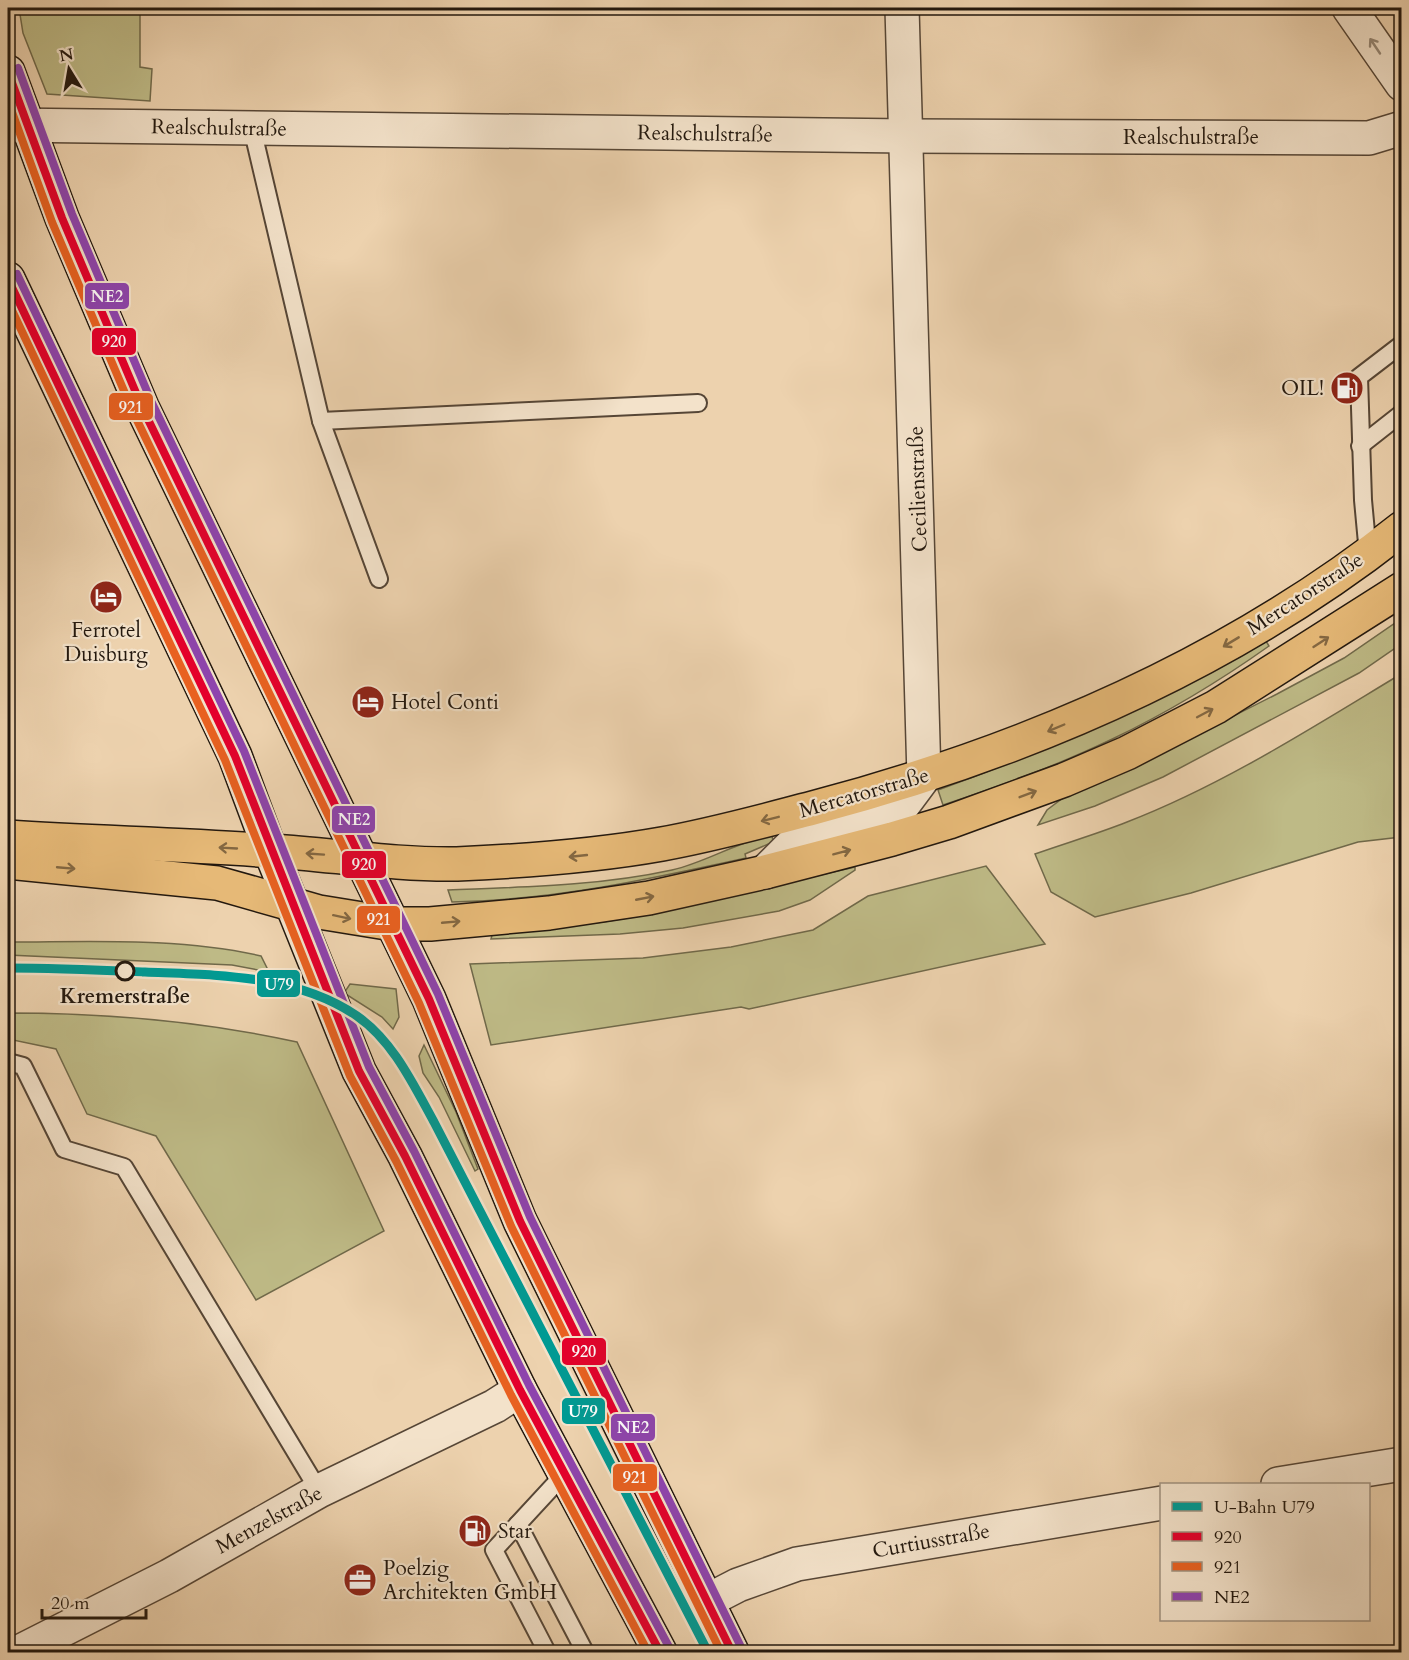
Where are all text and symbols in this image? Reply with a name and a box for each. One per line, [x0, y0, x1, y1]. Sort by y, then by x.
one-way arrow [1369, 38, 1381, 55]
north arrow [39, 39, 99, 99]
text: N [57, 43, 75, 67]
street label: Realschulstraße [151, 112, 287, 144]
street label: Realschulstraße [637, 118, 773, 150]
street label: Realschulstraße [1123, 123, 1259, 152]
line badge: NE2 [84, 282, 130, 310]
text: NE2 [91, 286, 123, 308]
line badge: 920 [91, 327, 137, 356]
text: 920 [102, 331, 126, 353]
fuel station icon: OIL! [1329, 370, 1365, 406]
place label: OIL! [1281, 374, 1324, 403]
line badge: 921 [108, 392, 154, 421]
text: 921 [119, 397, 143, 419]
street label: Cecilienstraße [901, 425, 935, 553]
street label: Mercatorstraße [1241, 545, 1369, 643]
hotel icon: Ferrotel Duisburg [88, 579, 124, 615]
place label: Ferrotel Duisburg [64, 616, 148, 669]
one-way arrow [1223, 636, 1240, 648]
one-way arrow [1312, 636, 1329, 648]
hotel icon: Hotel Conti [350, 684, 386, 720]
place label: Hotel Conti [391, 688, 499, 717]
one-way arrow [1196, 706, 1214, 718]
one-way arrow [1047, 723, 1066, 734]
street label: Mercatorstraße [796, 761, 932, 825]
one-way arrow [1019, 788, 1037, 799]
line badge: NE2 [331, 805, 376, 834]
text: NE2 [338, 809, 370, 831]
one-way arrow [761, 813, 780, 825]
one-way arrow [219, 842, 239, 853]
one-way arrow [833, 846, 852, 857]
one-way arrow [306, 848, 326, 859]
line badge: 920 [341, 850, 387, 879]
one-way arrow [568, 851, 588, 862]
text: 920 [352, 854, 376, 876]
one-way arrow [55, 863, 75, 874]
one-way arrow [634, 892, 654, 903]
line badge: 921 [356, 905, 401, 934]
text: 921 [367, 909, 391, 931]
one-way arrow [332, 912, 351, 923]
one-way arrow [441, 916, 461, 927]
marker: Kremerstraße [115, 961, 135, 981]
line badge: U79 [256, 969, 301, 998]
text: U79 [264, 974, 294, 996]
place label: Kremerstraße [60, 982, 190, 1011]
line badge: 920 [561, 1337, 607, 1366]
text: 920 [572, 1341, 596, 1363]
line badge: U79 [561, 1397, 606, 1425]
text: U79 [568, 1401, 598, 1423]
line badge: NE2 [610, 1413, 656, 1442]
text: NE2 [617, 1417, 649, 1439]
line badge: 921 [612, 1463, 658, 1492]
text: 921 [623, 1467, 647, 1489]
street label: Menzelstraße [210, 1479, 328, 1561]
legend [1160, 1483, 1370, 1621]
text: U-Bahn U79 [1214, 1495, 1315, 1520]
fuel station icon: Star [457, 1513, 493, 1549]
street label: Curtiusstraße [870, 1516, 992, 1566]
place label: Star [498, 1517, 532, 1546]
text: 920 [1214, 1525, 1242, 1550]
place label: Poelzig Architekten GmbH [383, 1554, 557, 1607]
text: 921 [1214, 1555, 1242, 1580]
office icon: Poelzig Architekten GmbH [342, 1562, 378, 1598]
scale bar [42, 1582, 146, 1620]
text: NE2 [1214, 1585, 1250, 1610]
text: 20 m [51, 1591, 90, 1616]

